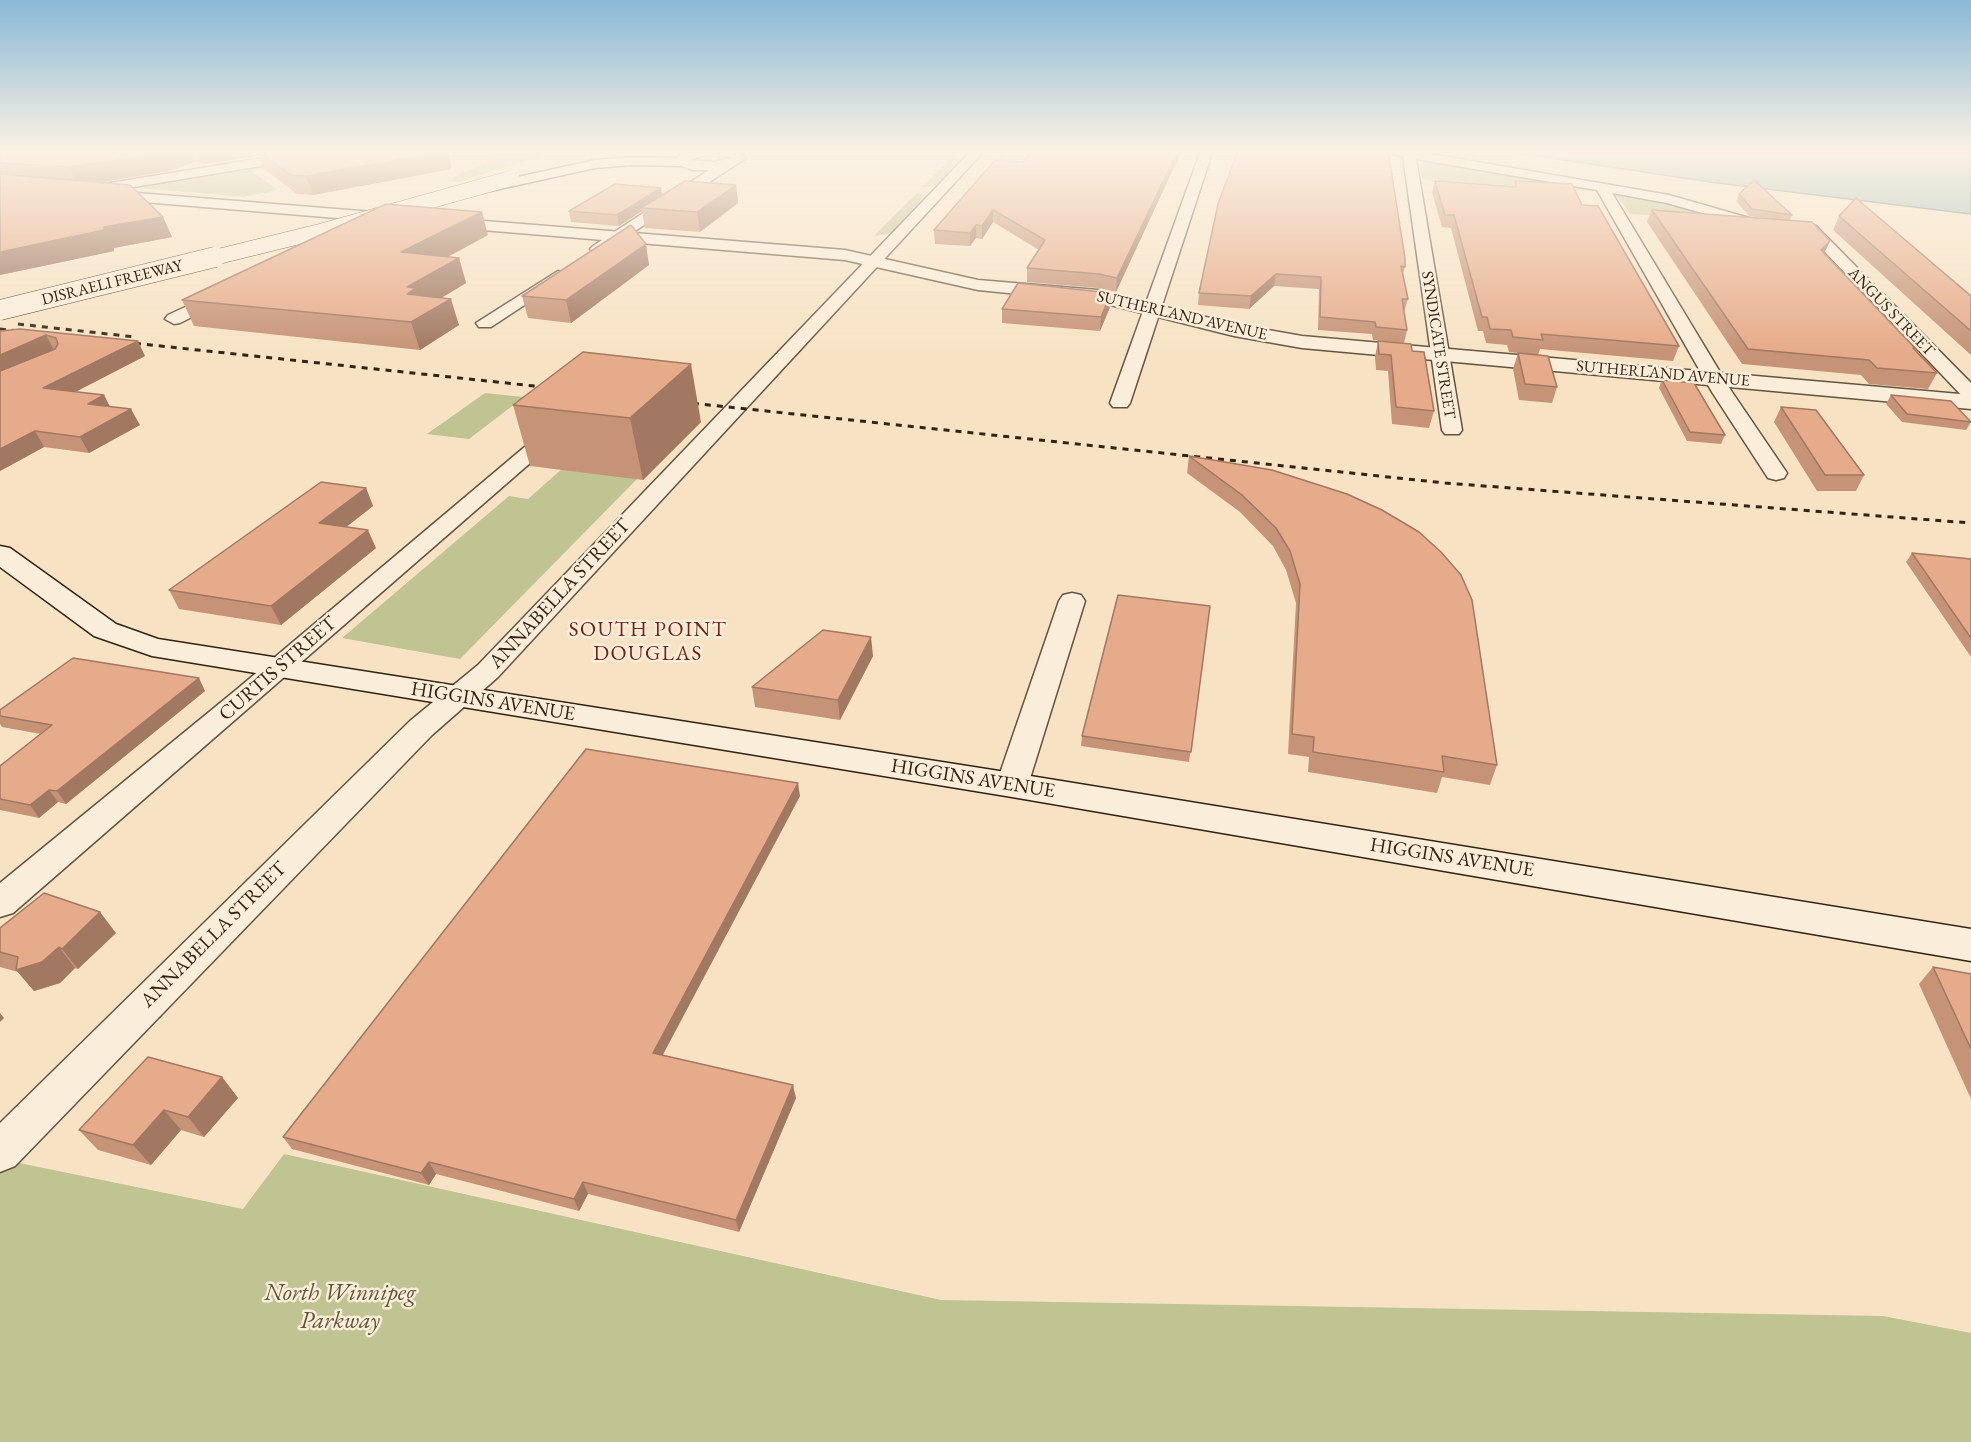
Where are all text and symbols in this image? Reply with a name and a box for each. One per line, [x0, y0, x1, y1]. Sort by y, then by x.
street label: DISRAELI FREEWAY [40, 256, 184, 310]
street label: ANGUS STREET [1844, 264, 1938, 360]
street label: SYNDICATE STREET [1417, 270, 1459, 420]
street label: SUTHERLAND AVENUE [1095, 287, 1269, 345]
street label: SUTHERLAND AVENUE [1576, 357, 1750, 391]
street label: ANNABELLA STREET [484, 514, 636, 674]
street label: CURTIS STREET [214, 612, 342, 726]
district label: SOUTH POINT DOUGLAS [569, 617, 727, 667]
street label: HIGGINS AVENUE [409, 677, 577, 727]
street label: HIGGINS AVENUE [889, 754, 1057, 804]
street label: HIGGINS AVENUE [1368, 833, 1536, 883]
street label: ANNABELLA STREET [136, 857, 292, 1013]
park label: North Winnipeg Parkway [264, 1279, 416, 1335]

